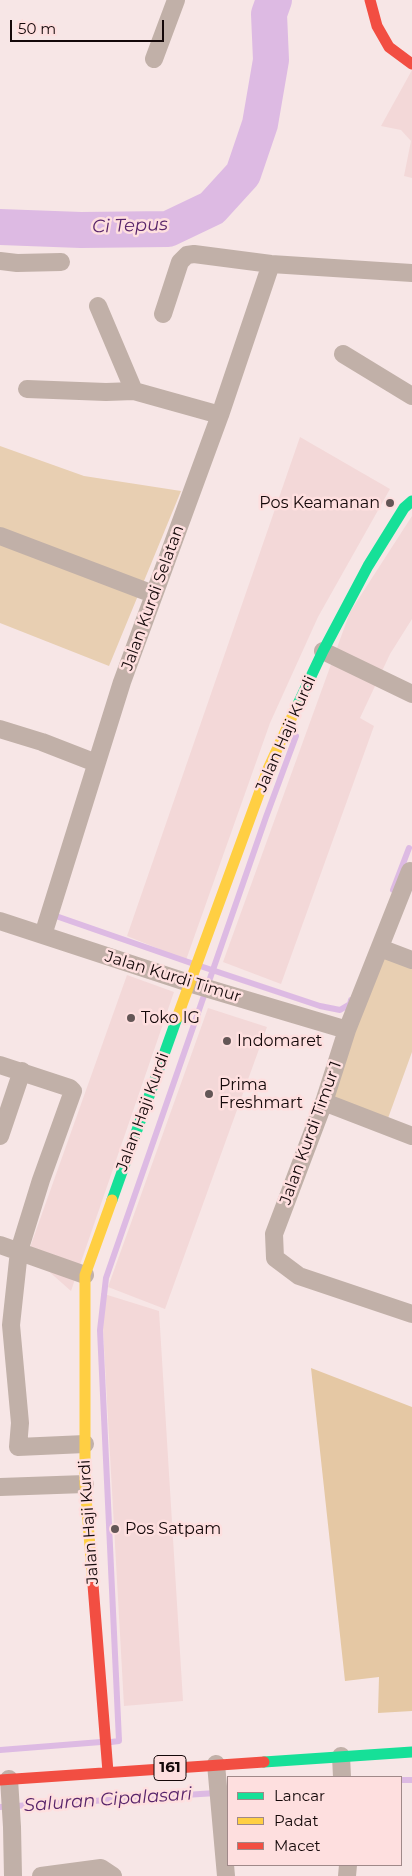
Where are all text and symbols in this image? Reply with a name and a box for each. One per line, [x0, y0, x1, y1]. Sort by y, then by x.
scale bar [12, 10, 166, 42]
text: 50 m [18, 19, 56, 38]
water label: Ci Tepus [92, 214, 168, 238]
place label: Pos Keamanan [259, 493, 380, 513]
marker: Pos Keamanan [384, 497, 396, 509]
street label: Jalan Kurdi Selatan [118, 523, 188, 673]
street label: Jalan Haji Kurdi [252, 673, 320, 795]
street label: Jalan Kurdi Timur [103, 947, 243, 1007]
place label: Toko IG [141, 1008, 200, 1028]
marker: Toko IG [125, 1012, 137, 1024]
place label: Indomaret [237, 1031, 322, 1051]
marker: Indomaret [221, 1035, 233, 1047]
street label: Jalan Haji Kurdi [113, 1050, 173, 1174]
street label: Jalan Kurdi Timur 1 [276, 1059, 346, 1207]
place label: Prima Freshmart [219, 1075, 303, 1113]
marker: Prima Freshmart [203, 1088, 215, 1100]
street label: Jalan Haji Kurdi [75, 1459, 103, 1585]
place label: Pos Satpam [125, 1519, 221, 1539]
marker: Pos Satpam [109, 1523, 121, 1535]
road number: 161 [154, 1756, 186, 1780]
legend [227, 1776, 402, 1866]
water label: Saluran Cipalasari [23, 1783, 193, 1817]
text: Lancar [274, 1786, 325, 1805]
text: Padat [274, 1811, 319, 1830]
text: Macet [274, 1836, 321, 1855]

